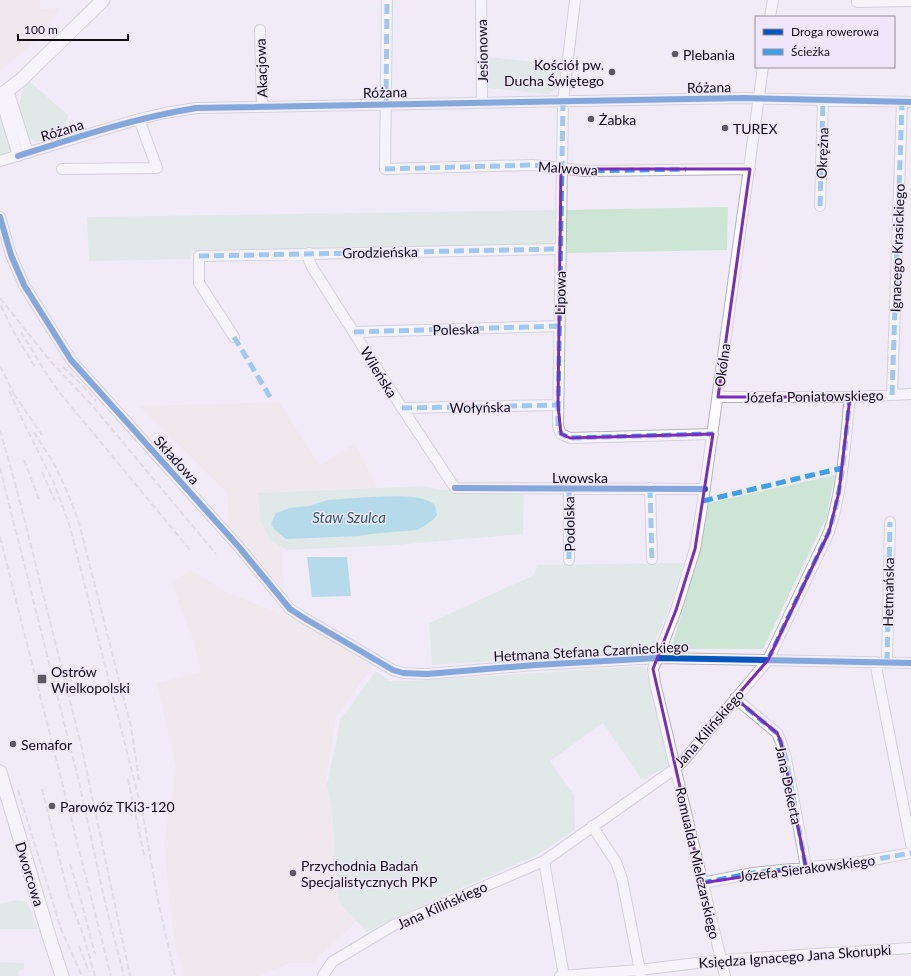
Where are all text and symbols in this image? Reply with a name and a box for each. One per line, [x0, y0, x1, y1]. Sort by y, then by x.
scale bar [18, 16, 128, 42]
legend [755, 16, 895, 68]
street label: Jesionowa [473, 19, 491, 83]
text: 100 m [24, 22, 58, 37]
text: Droga rowerowa [791, 24, 879, 39]
street label: Akacjowa [251, 38, 271, 98]
text: Ścieżka [791, 44, 830, 59]
place label: Plebania [683, 46, 735, 63]
marker: Plebania [670, 49, 680, 59]
place label: Kościół pw. Ducha Świętego [504, 56, 604, 89]
marker: Kościół pw. Ducha Świętego [607, 67, 617, 77]
street label: Różana [687, 78, 731, 96]
street label: Różana [363, 83, 407, 101]
place label: Żabka [599, 111, 636, 128]
marker: Żabka [586, 114, 596, 124]
street label: Różana [38, 115, 86, 145]
place label: TUREX [733, 120, 778, 137]
marker: TUREX [720, 123, 730, 133]
street label: Okrężna [813, 127, 831, 179]
street label: Malwowa [538, 157, 598, 179]
street label: Ignacego Krasickiego [886, 183, 908, 313]
street label: Grodzieńska [342, 243, 418, 261]
street label: Lipowa [551, 271, 569, 315]
street label: Poleska [432, 320, 480, 338]
street label: Okólna [711, 342, 733, 388]
street label: Wileńska [357, 344, 401, 400]
street label: Józefa Poniatowskiego [744, 386, 884, 406]
street label: Wołyńska [449, 398, 511, 416]
street label: Składowa [151, 432, 203, 488]
street label: Lwowska [552, 469, 608, 486]
street label: Podolska [560, 496, 578, 552]
water label: Staw Szulca [312, 508, 386, 526]
street label: Hetmańska [879, 557, 897, 627]
street label: Hetmana Stefana Czarnieckiego [493, 637, 689, 665]
place label: Ostrów Wielkopolski [51, 663, 130, 696]
marker: Ostrów Wielkopolski [36, 673, 48, 685]
street label: Jana Kilińskiego [671, 686, 747, 770]
place label: Semafor [21, 736, 72, 753]
marker: Semafor [8, 739, 18, 749]
street label: Jana Dekerta [772, 744, 806, 826]
street label: Romualda Mielczarskiego [672, 785, 724, 941]
place label: Parowóz TKi3-120 [60, 798, 175, 815]
marker: Parowóz TKi3-120 [47, 801, 57, 811]
street label: Dworcowa [12, 840, 48, 908]
street label: Józefa Sierakowskiego [738, 851, 876, 885]
place label: Przychodnia Badań Specjalistycznych PKP [301, 857, 437, 890]
marker: Przychodnia Badań Specjalistycznych PKP [288, 868, 298, 878]
street label: Jana Kilińskiego [394, 877, 490, 933]
street label: Księdza Ignacego Jana Skorupki [698, 941, 892, 971]

